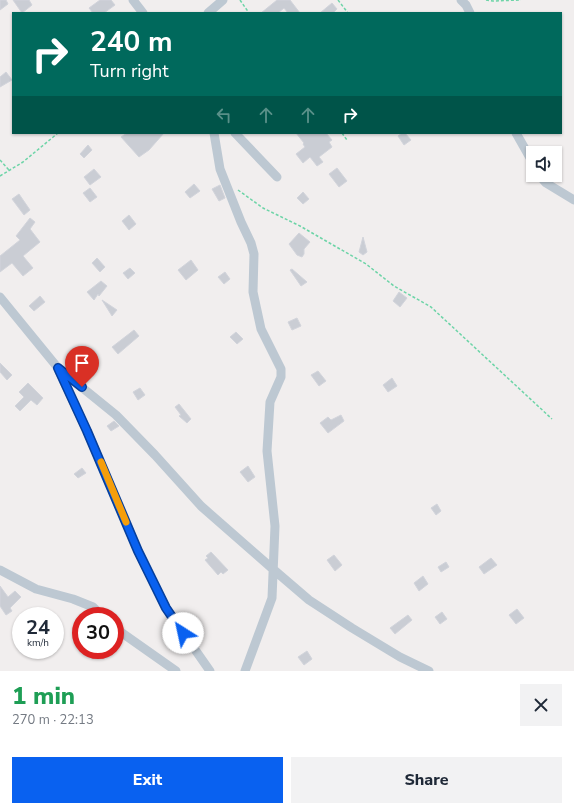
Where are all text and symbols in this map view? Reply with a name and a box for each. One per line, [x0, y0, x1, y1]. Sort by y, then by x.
text: 240 m [90, 23, 173, 61]
icon: right [24, 28, 76, 80]
text: Turn right [90, 59, 169, 83]
icon: left [213, 104, 235, 126]
icon: ahead [255, 104, 277, 126]
icon: ahead [297, 104, 319, 126]
icon: right [339, 104, 361, 126]
map controls [526, 146, 562, 182]
button: sound [526, 146, 562, 182]
pin [65, 346, 99, 387]
icon: arrive [71, 352, 93, 374]
speed limit sign: 30 [72, 607, 124, 659]
position arrow [162, 612, 204, 654]
text: 24 [26, 614, 50, 641]
text: km/h [27, 636, 49, 650]
text: 1 min [12, 680, 75, 712]
button: close [520, 684, 562, 726]
text: 270 m · 22:13 [12, 711, 94, 729]
button: Exit [12, 757, 283, 803]
button: Share [291, 757, 562, 803]

